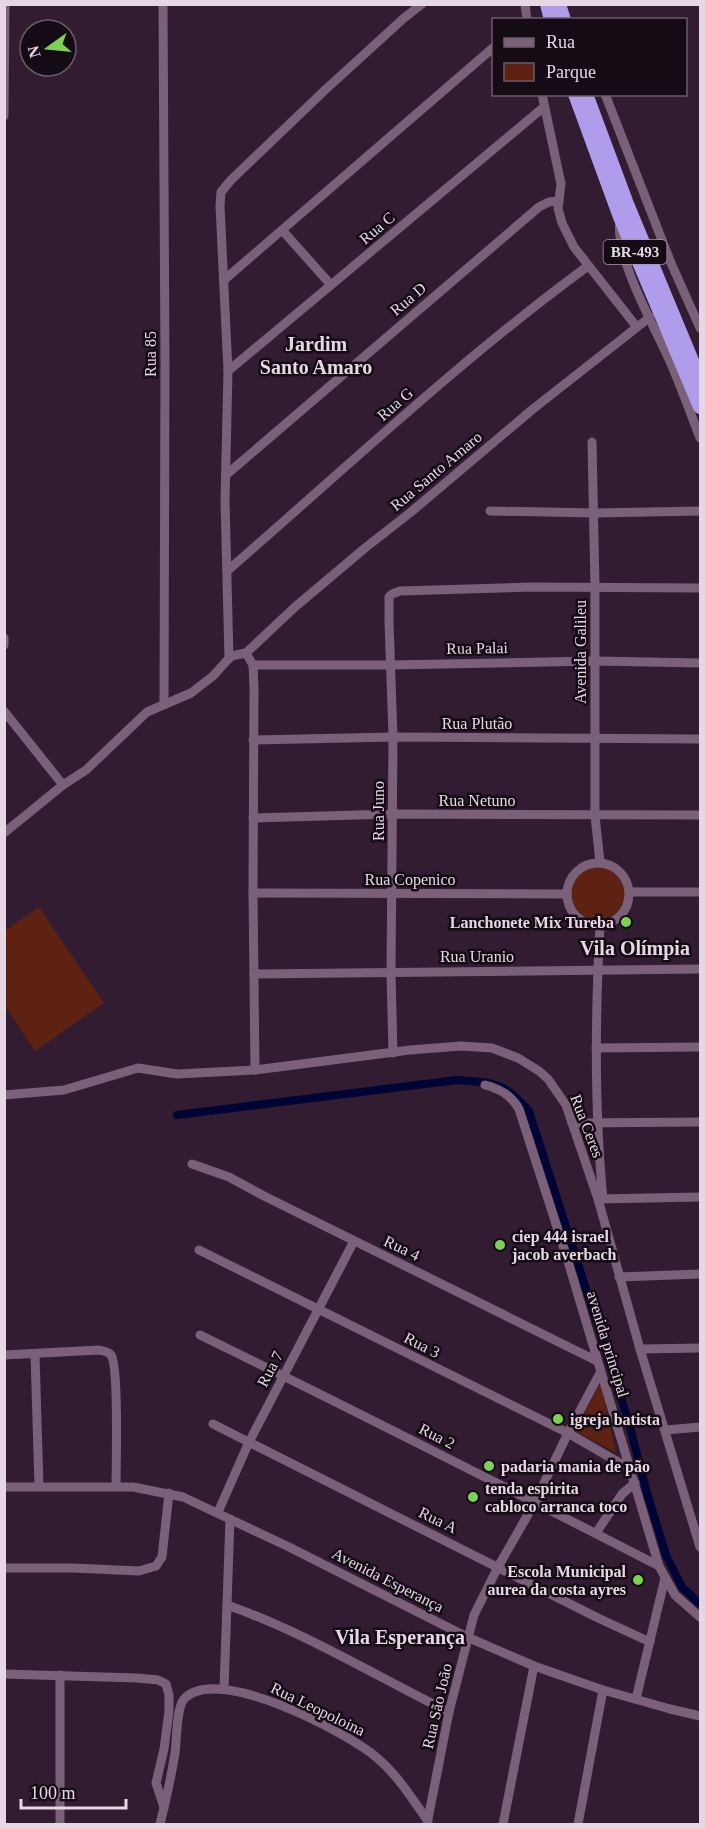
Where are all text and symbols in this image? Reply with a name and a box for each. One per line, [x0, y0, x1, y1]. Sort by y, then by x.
north arrow [18, 18, 78, 78]
legend [492, 18, 687, 96]
text: Rua [546, 32, 575, 52]
text: N [24, 44, 44, 60]
text: Parque [546, 62, 596, 82]
street label: Rua C [356, 208, 398, 248]
road number: BR-493 [604, 240, 666, 264]
street label: Rua D [387, 279, 429, 319]
street label: Rua 85 [142, 331, 159, 377]
district label: Jardim Santo Amaro [260, 333, 372, 378]
street label: Rua G [374, 384, 417, 424]
street label: Rua Santo Amaro [387, 428, 485, 514]
street label: Avenida Galileu [572, 600, 589, 704]
street label: Rua Palai [446, 639, 509, 657]
street label: Rua Plutão [442, 715, 512, 732]
street label: Rua Juno [370, 781, 387, 841]
street label: Rua Netuno [439, 792, 515, 809]
street label: Rua Copenico [364, 871, 456, 889]
place label: Lanchonete Mix Tureba [450, 914, 614, 931]
marker: Lanchonete Mix Tureba [619, 915, 633, 929]
district label: Vila Olímpia [580, 937, 690, 960]
street label: Rua Uranio [440, 948, 514, 965]
street label: Rua Ceres [567, 1092, 607, 1160]
place label: ciep 444 israel jacob averbach [511, 1228, 617, 1264]
street label: Rua 4 [381, 1232, 423, 1264]
marker: ciep 444 israel jacob averbach [493, 1238, 507, 1252]
street label: avenida principal [583, 1289, 632, 1400]
street label: Rua 3 [401, 1329, 443, 1361]
street label: Rua 7 [254, 1348, 286, 1390]
place label: igreja batista [570, 1411, 660, 1429]
marker: igreja batista [551, 1412, 565, 1426]
street label: Rua 2 [416, 1420, 458, 1452]
place label: padaria mania de pão [501, 1458, 650, 1476]
marker: padaria mania de pão [482, 1459, 496, 1473]
place label: tenda espirita cabloco arranca toco [485, 1480, 627, 1515]
marker: tenda espirita cabloco arranca toco [466, 1490, 480, 1504]
street label: Rua A [416, 1503, 460, 1537]
street label: Avenida Esperança [329, 1545, 447, 1616]
place label: Escola Municipal aurea da costa ayres [487, 1563, 627, 1599]
marker: Escola Municipal aurea da costa ayres [631, 1573, 645, 1587]
district label: Vila Esperança [335, 1626, 465, 1649]
street label: Rua São João [419, 1662, 455, 1750]
street label: Rua Leopoloina [268, 1679, 368, 1740]
scale bar [21, 1772, 126, 1810]
text: 100 m [30, 1783, 76, 1803]

